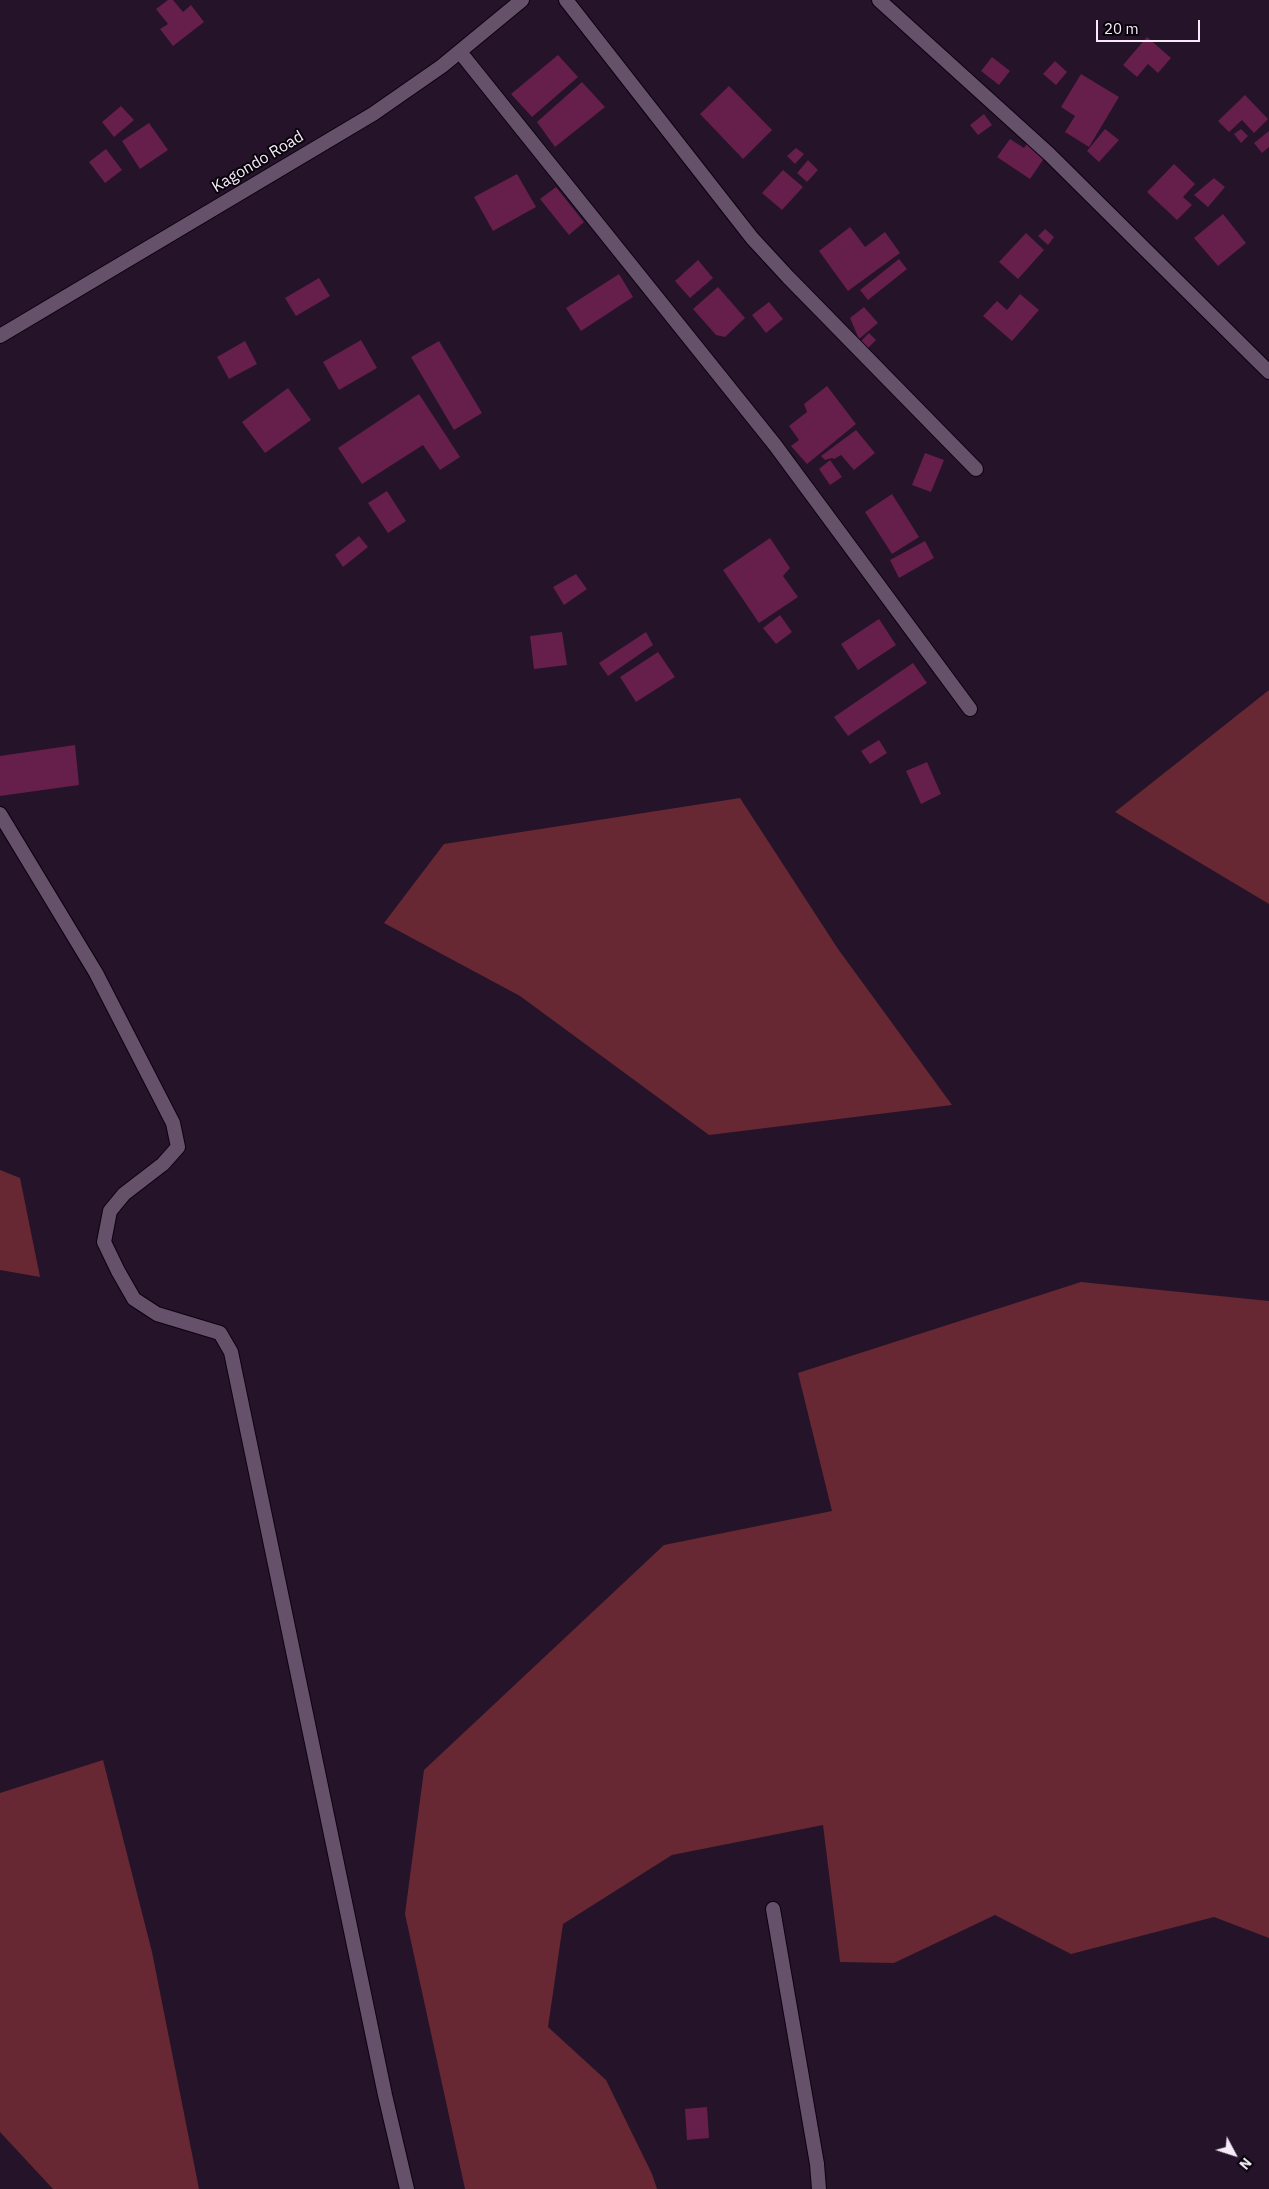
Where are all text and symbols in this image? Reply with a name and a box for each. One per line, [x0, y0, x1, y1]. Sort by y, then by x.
scale bar [1099, 10, 1203, 42]
text: 20 m [1104, 19, 1139, 38]
street label: Kagondo Road [209, 127, 307, 197]
north arrow [1209, 2129, 1259, 2179]
text: N [1235, 2154, 1256, 2173]

